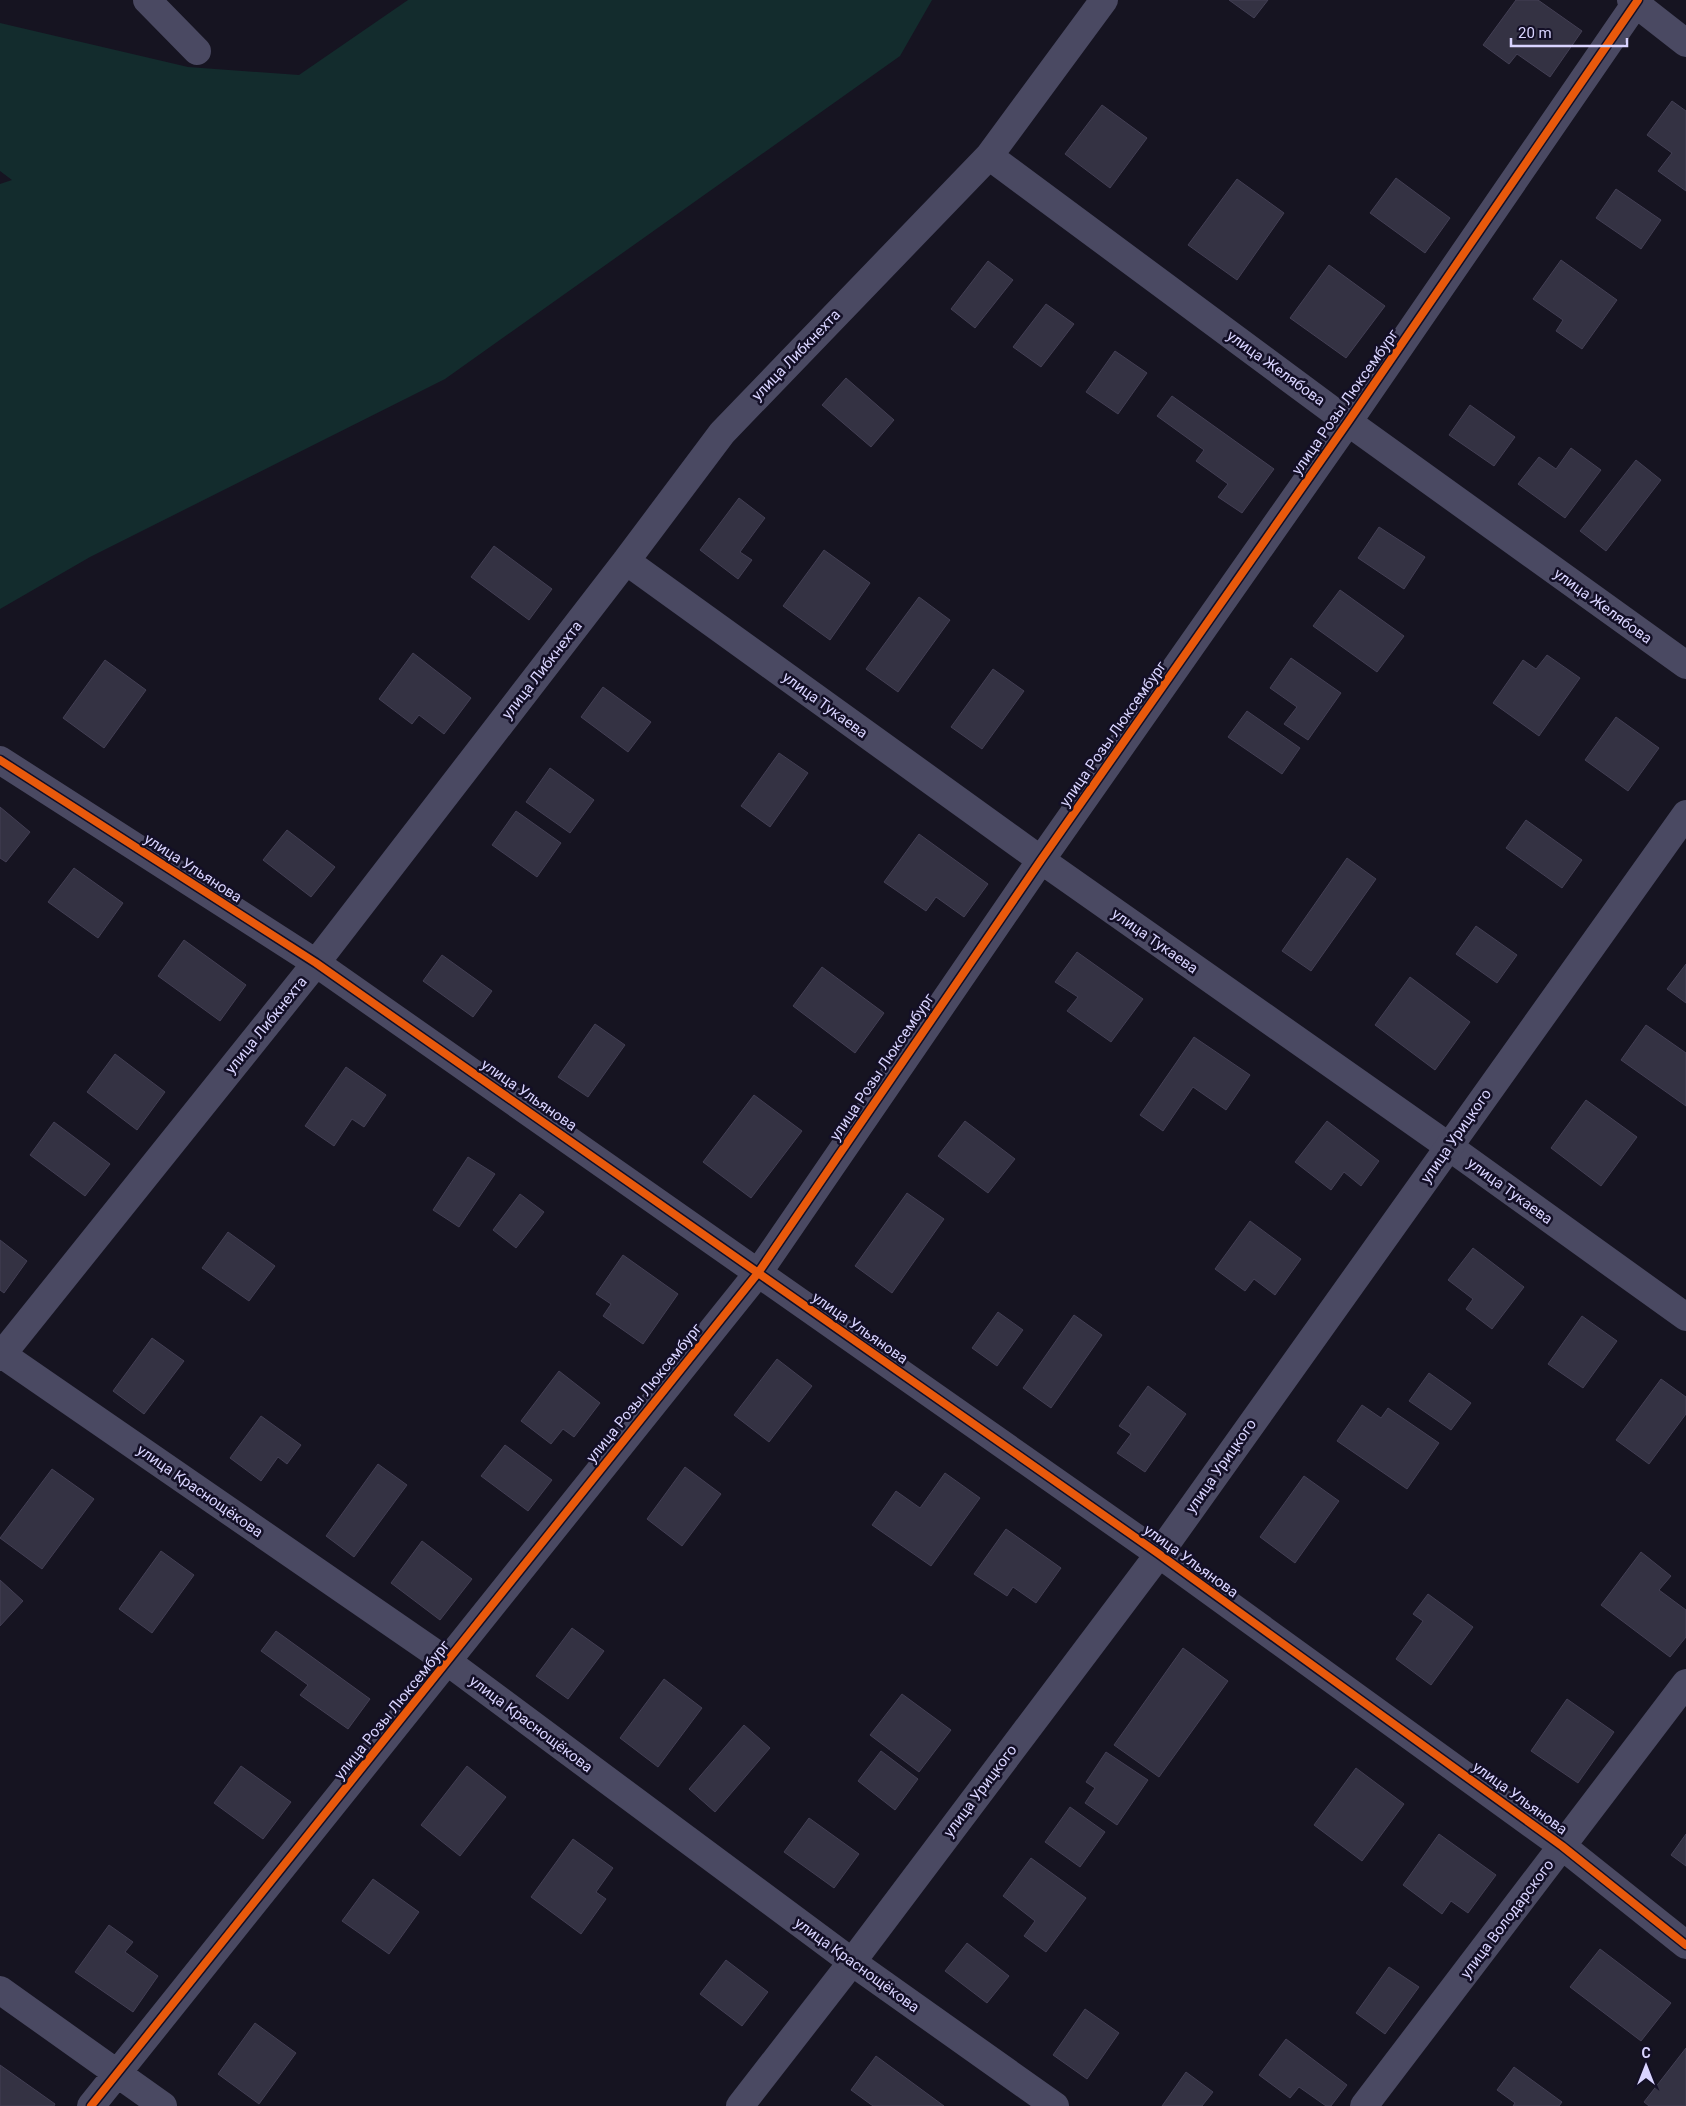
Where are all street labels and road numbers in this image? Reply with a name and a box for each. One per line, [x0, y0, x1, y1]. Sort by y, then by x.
street label: улица Либкнехта [748, 306, 844, 404]
street label: улица Розы Люксембург [1288, 325, 1403, 478]
street label: улица Желябова [1223, 326, 1329, 410]
street label: улица Желябова [1550, 564, 1656, 648]
street label: улица Либкнехта [498, 617, 586, 723]
street label: улица Розы Люксембург [1056, 657, 1171, 810]
street label: улица Тукаева [779, 668, 871, 742]
street label: улица Ульянова [141, 830, 245, 906]
street label: улица Тукаева [1108, 905, 1202, 977]
street label: улица Либкнехта [221, 973, 311, 1077]
street label: улица Розы Люксембург [826, 989, 938, 1144]
street label: улица Ульянова [478, 1055, 580, 1135]
street label: улица Урицкого [1417, 1085, 1495, 1187]
street label: улица Тукаева [1464, 1154, 1556, 1228]
street label: улица Ульянова [809, 1288, 911, 1368]
street label: улица Розы Люксембург [582, 1319, 706, 1466]
street label: улица Урицкого [1182, 1415, 1260, 1517]
street label: улица Краснощёкова [134, 1441, 266, 1541]
street label: улица Ульянова [1140, 1521, 1242, 1601]
street label: улица Розы Люксембург [330, 1636, 454, 1783]
street label: улица Краснощёкова [466, 1672, 596, 1776]
street label: улица Урицкого [939, 1741, 1021, 1841]
street label: улица Ульянова [1469, 1758, 1571, 1838]
street label: улица Володарского [1456, 1856, 1558, 1982]
street label: улица Краснощёкова [791, 1914, 923, 2016]

